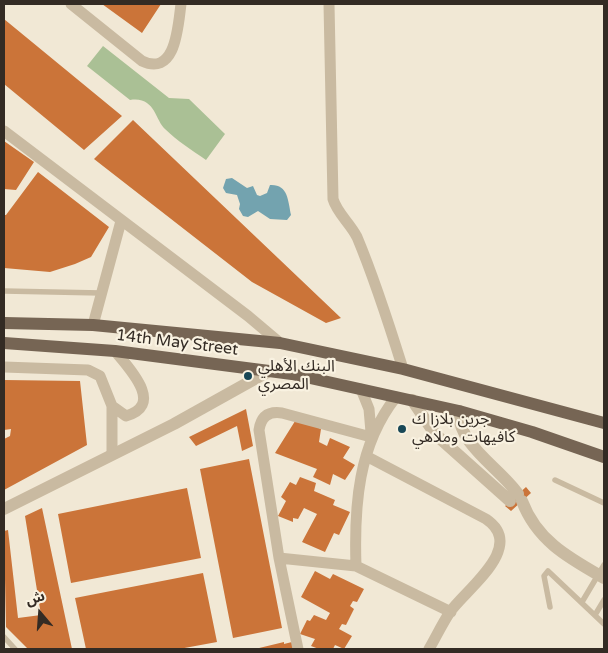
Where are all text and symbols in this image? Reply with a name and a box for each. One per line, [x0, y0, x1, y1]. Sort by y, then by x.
street label: 14th May Street [115, 326, 239, 360]
place label: البنك الأهلي المصري [258, 357, 335, 395]
marker: البنك الأهلي المصري [242, 370, 254, 382]
place label: جرين بلازا ك كافيهات وملاهي [412, 410, 515, 448]
marker: جرين بلازا ك كافيهات وملاهي [396, 423, 408, 435]
text: ش [23, 587, 47, 609]
north arrow [15, 588, 65, 638]

